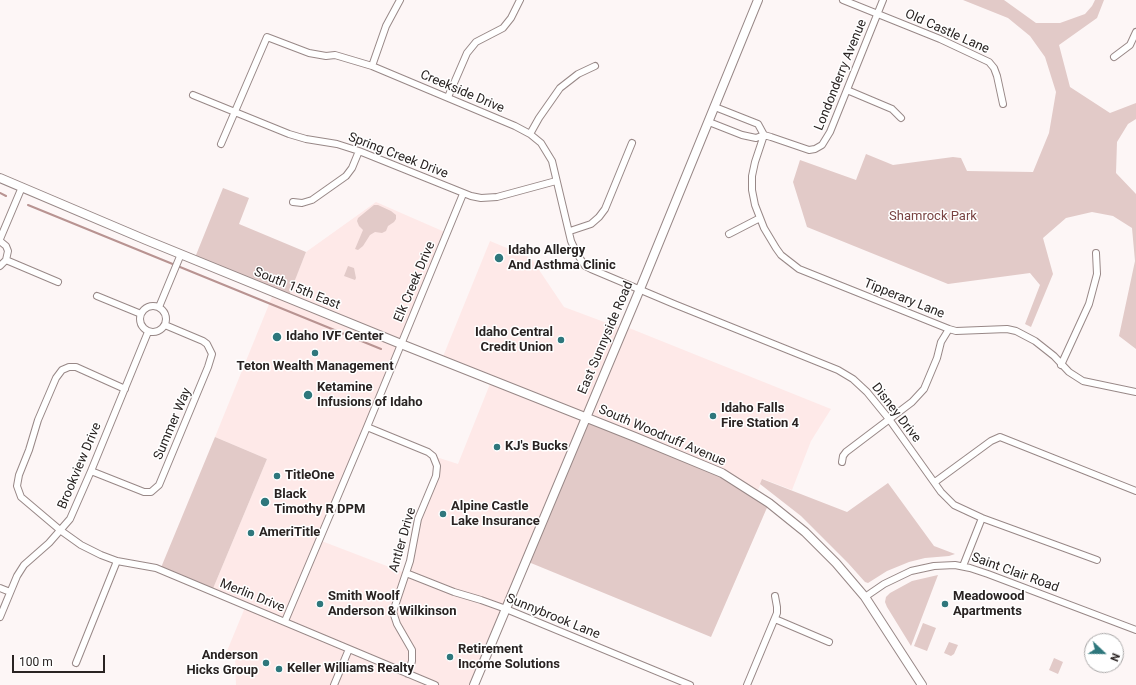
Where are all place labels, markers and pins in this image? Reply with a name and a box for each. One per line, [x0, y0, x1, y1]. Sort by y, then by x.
place label: Idaho Allergy And Asthma Clinic [508, 243, 616, 274]
marker: Idaho Allergy And Asthma Clinic [493, 252, 505, 264]
place label: Idaho Central Credit Union [475, 325, 553, 356]
place label: Idaho IVF Center [286, 329, 384, 345]
marker: Idaho IVF Center [271, 331, 283, 343]
marker: Idaho Central Credit Union [556, 335, 566, 345]
marker: Teton Wealth Management [310, 348, 320, 358]
place label: Teton Wealth Management [236, 359, 394, 375]
place label: Ketamine Infusions of Idaho [317, 380, 423, 411]
marker: Ketamine Infusions of Idaho [302, 389, 314, 401]
place label: Idaho Falls Fire Station 4 [721, 401, 799, 432]
marker: Idaho Falls Fire Station 4 [708, 411, 718, 421]
place label: KJ's Bucks [505, 439, 568, 455]
marker: KJ's Bucks [492, 442, 502, 452]
place label: TitleOne [285, 468, 335, 484]
marker: TitleOne [272, 471, 282, 481]
place label: Black Timothy R DPM [274, 487, 365, 518]
marker: Black Timothy R DPM [259, 496, 271, 508]
place label: Alpine Castle Lake Insurance [451, 499, 540, 530]
marker: Alpine Castle Lake Insurance [438, 509, 448, 519]
place label: AmeriTitle [259, 525, 320, 541]
marker: AmeriTitle [246, 528, 256, 538]
place label: Smith Woolf Anderson & Wilkinson [328, 589, 456, 620]
place label: Meadowood Apartments [953, 589, 1025, 620]
marker: Smith Woolf Anderson & Wilkinson [315, 599, 325, 609]
marker: Meadowood Apartments [940, 599, 950, 609]
place label: Retirement Income Solutions [458, 642, 560, 673]
place label: Anderson Hicks Group [186, 648, 258, 679]
marker: Retirement Income Solutions [445, 652, 455, 662]
marker: Anderson Hicks Group [261, 658, 271, 668]
place label: Keller Williams Realty [287, 661, 414, 677]
marker: Keller Williams Realty [274, 664, 284, 674]

